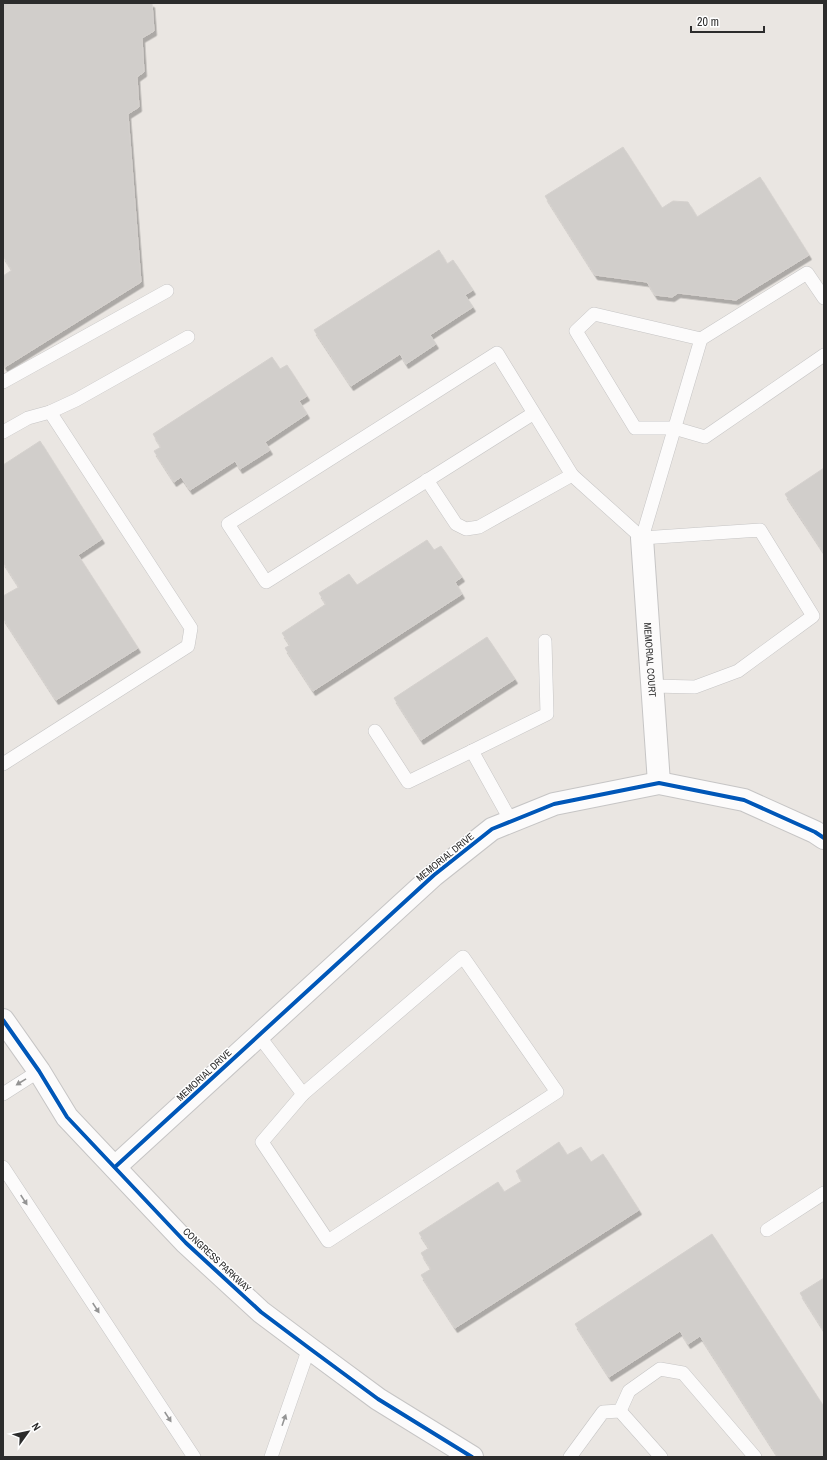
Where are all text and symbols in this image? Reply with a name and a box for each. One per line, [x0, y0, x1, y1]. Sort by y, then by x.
scale bar [691, 8, 764, 34]
text: 20 m [697, 14, 719, 30]
street label: MEMORIAL COURT [641, 622, 660, 697]
street label: MEMORIAL DRIVE [413, 830, 477, 884]
street label: MEMORIAL DRIVE [174, 1046, 234, 1104]
one-way arrow [15, 1079, 27, 1086]
one-way arrow [21, 1194, 28, 1206]
street label: CONGRESS PARKWAY [180, 1225, 254, 1295]
one-way arrow [92, 1303, 100, 1313]
one-way arrow [164, 1411, 171, 1423]
north arrow [8, 1412, 48, 1452]
one-way arrow [281, 1414, 287, 1426]
text: N [29, 1420, 44, 1433]

